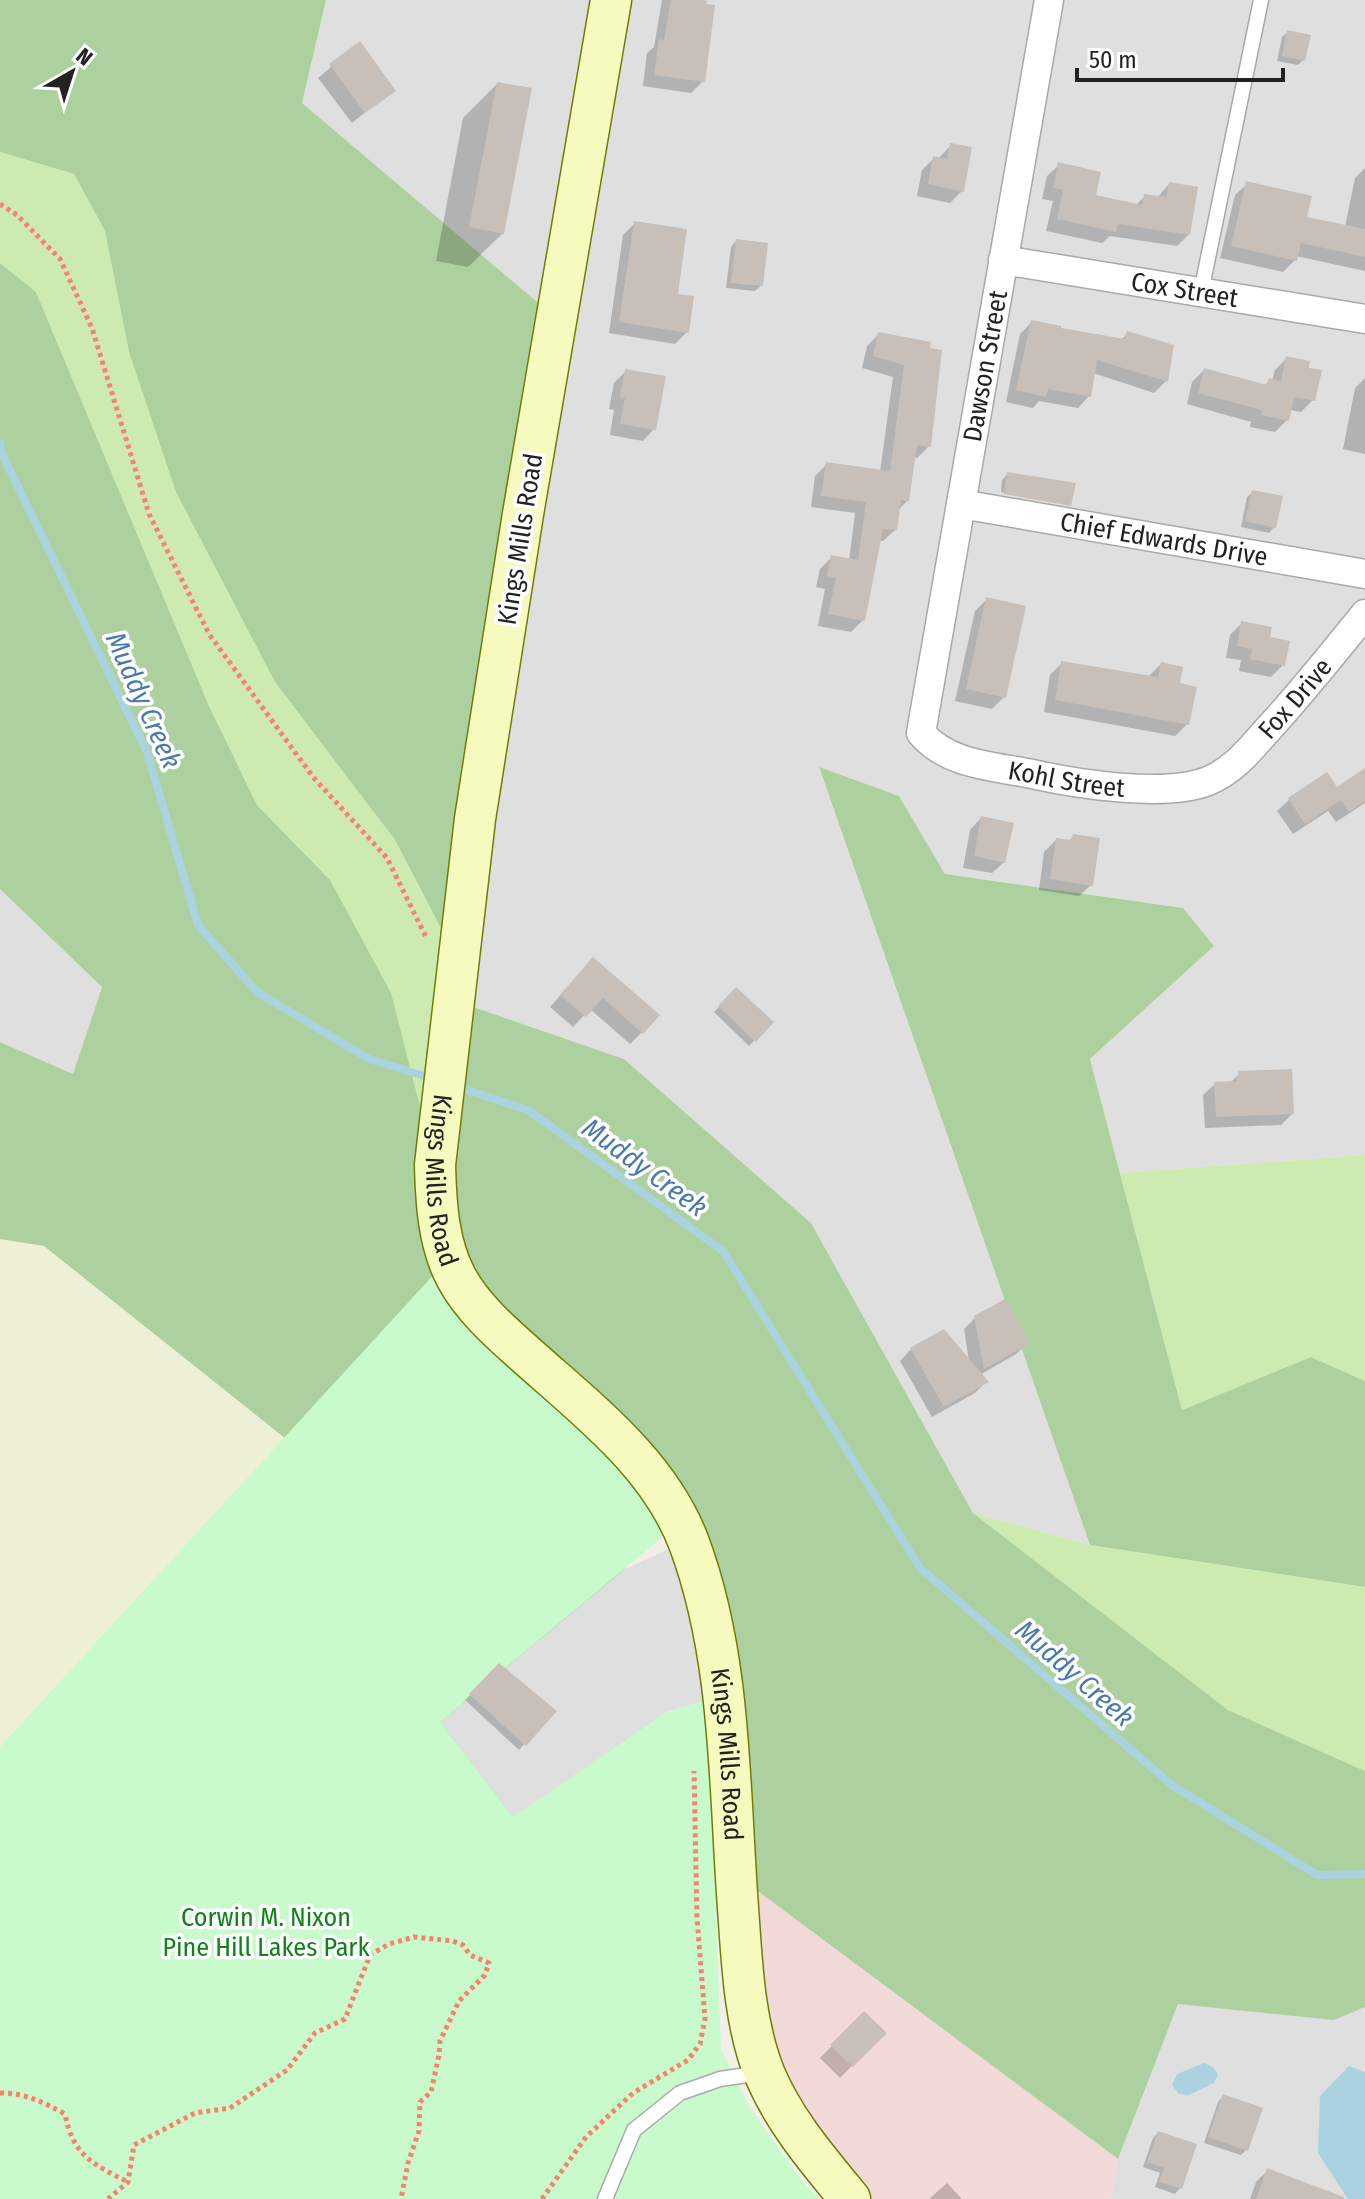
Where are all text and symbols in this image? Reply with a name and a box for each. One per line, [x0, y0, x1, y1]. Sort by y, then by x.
north arrow [32, 32, 112, 112]
scale bar [1077, 32, 1283, 82]
text: N [71, 42, 98, 71]
text: 50 m [1089, 46, 1137, 74]
street label: Cox Street [1129, 266, 1241, 314]
street label: Dawson Street [957, 288, 1014, 444]
street label: Kings Mills Road [492, 451, 549, 627]
street label: Chief Edwards Drive [1058, 506, 1270, 573]
water label: Muddy Creek [99, 627, 188, 774]
street label: Fox Drive [1252, 652, 1339, 745]
street label: Kohl Street [1006, 755, 1126, 804]
street label: Kings Mills Road [419, 1092, 465, 1271]
water label: Muddy Creek [576, 1111, 714, 1224]
water label: Muddy Creek [1009, 1613, 1141, 1734]
street label: Kings Mills Road [704, 1666, 749, 1842]
park label: Corwin M. Nixon Pine Hill Lakes Park [162, 1902, 370, 1963]

